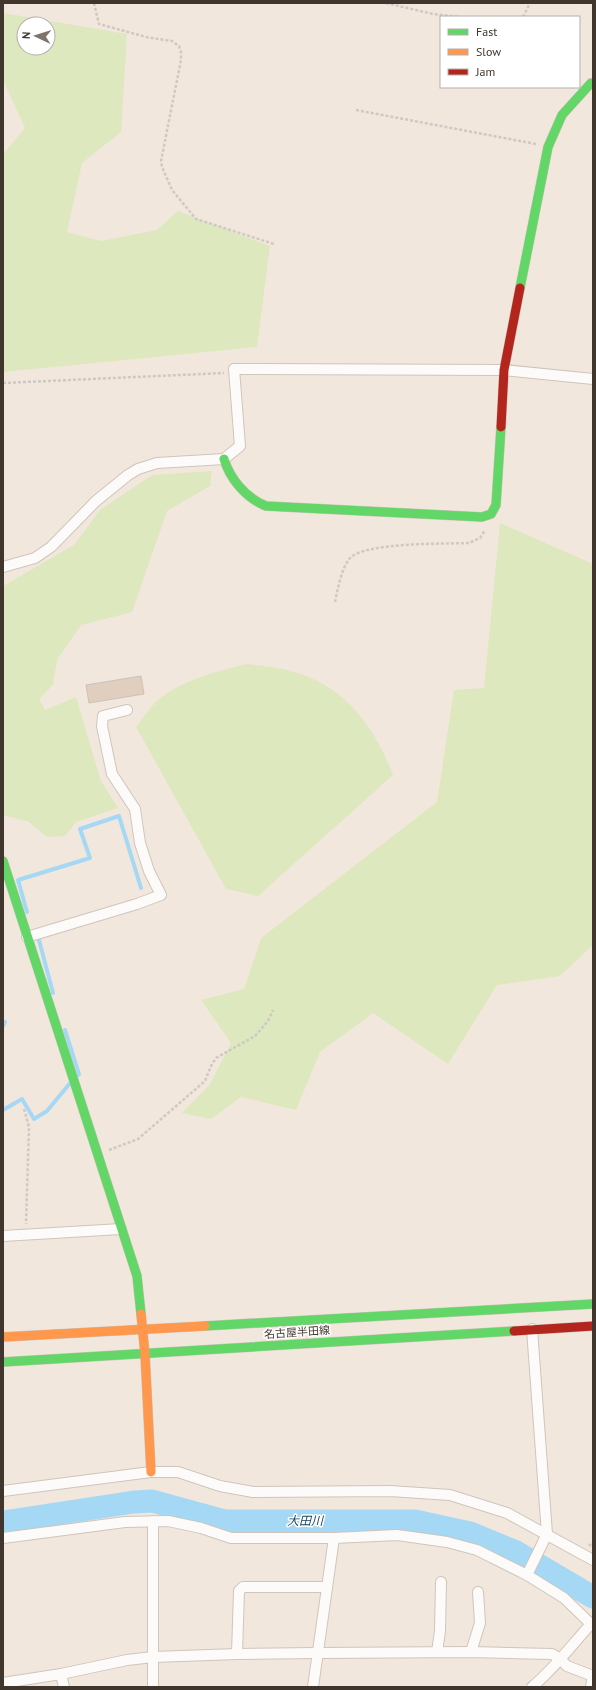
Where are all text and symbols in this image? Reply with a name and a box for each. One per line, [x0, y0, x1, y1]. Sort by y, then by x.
north arrow [16, 16, 56, 56]
legend [440, 16, 580, 88]
text: Fast [476, 24, 497, 39]
text: N [19, 31, 33, 39]
text: Slow [476, 44, 501, 59]
text: Jam [475, 64, 495, 79]
street label: 名古屋半田線 [264, 1323, 330, 1341]
water label: 大田川 [287, 1513, 325, 1528]

